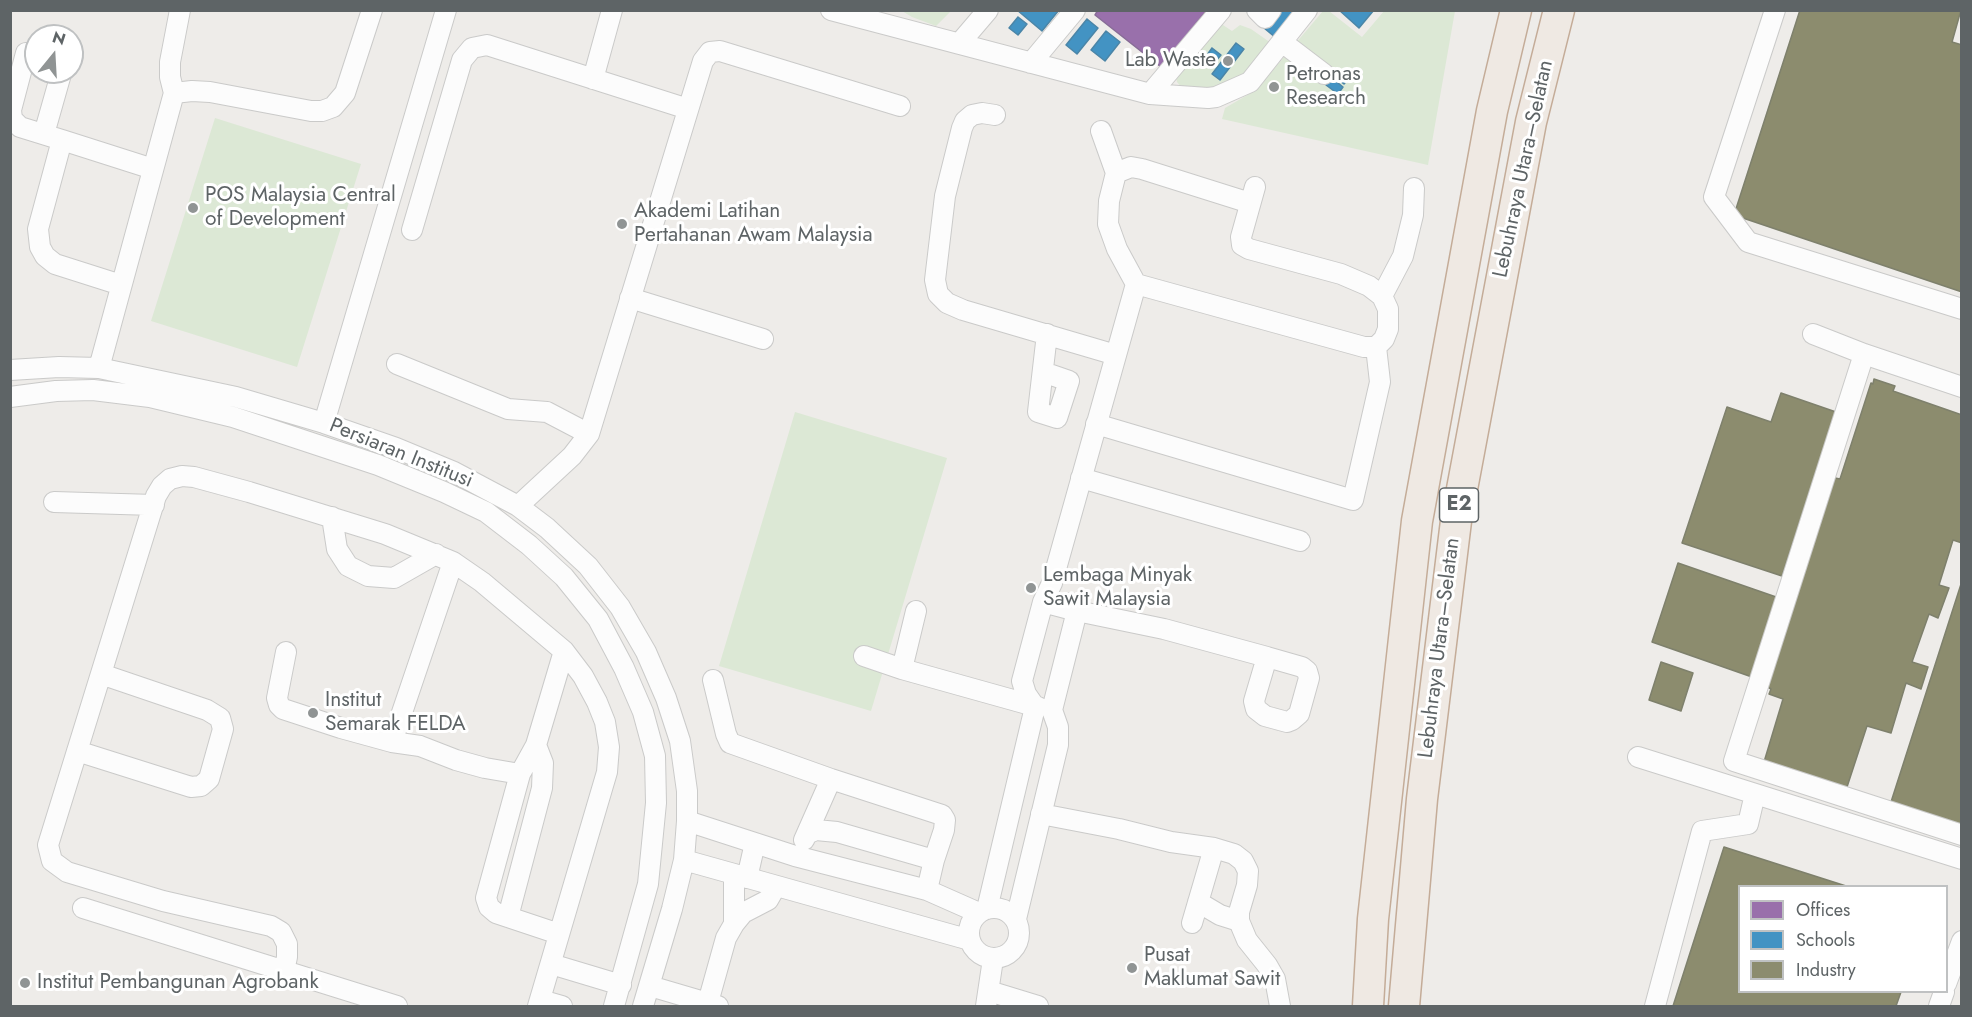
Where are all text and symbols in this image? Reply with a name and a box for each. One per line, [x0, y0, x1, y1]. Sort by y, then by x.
north arrow [24, 24, 84, 84]
text: N [49, 25, 69, 51]
place label: Lab Waste [1125, 48, 1216, 74]
marker: Lab Waste [1221, 54, 1235, 68]
street label: Lebuhraya Utara–Selatan [1489, 58, 1559, 280]
place label: Petronas Research [1286, 62, 1366, 112]
marker: Petronas Research [1267, 80, 1281, 94]
place label: POS Malaysia Central of Development [205, 183, 396, 233]
place label: Akademi Latihan Pertahanan Awam Malaysia [634, 199, 873, 249]
marker: POS Malaysia Central of Development [186, 201, 200, 215]
marker: Akademi Latihan Pertahanan Awam Malaysia [615, 217, 629, 231]
street label: Persiaran Institusi [326, 414, 476, 494]
road number: E2 [1440, 488, 1478, 522]
street label: Lebuhraya Utara–Selatan [1414, 536, 1466, 760]
place label: Lembaga Minyak Sawit Malaysia [1043, 563, 1192, 613]
marker: Lembaga Minyak Sawit Malaysia [1024, 581, 1038, 595]
place label: Institut Semarak FELDA [325, 688, 466, 738]
marker: Institut Semarak FELDA [306, 706, 320, 720]
legend [1738, 885, 1948, 993]
text: Offices [1796, 897, 1850, 923]
text: Schools [1796, 927, 1855, 953]
place label: Pusat Maklumat Sawit [1144, 943, 1280, 993]
text: Industry [1796, 957, 1856, 983]
marker: Pusat Maklumat Sawit [1125, 961, 1139, 975]
place label: Institut Pembangunan Agrobank [37, 970, 319, 996]
marker: Institut Pembangunan Agrobank [18, 976, 32, 990]

